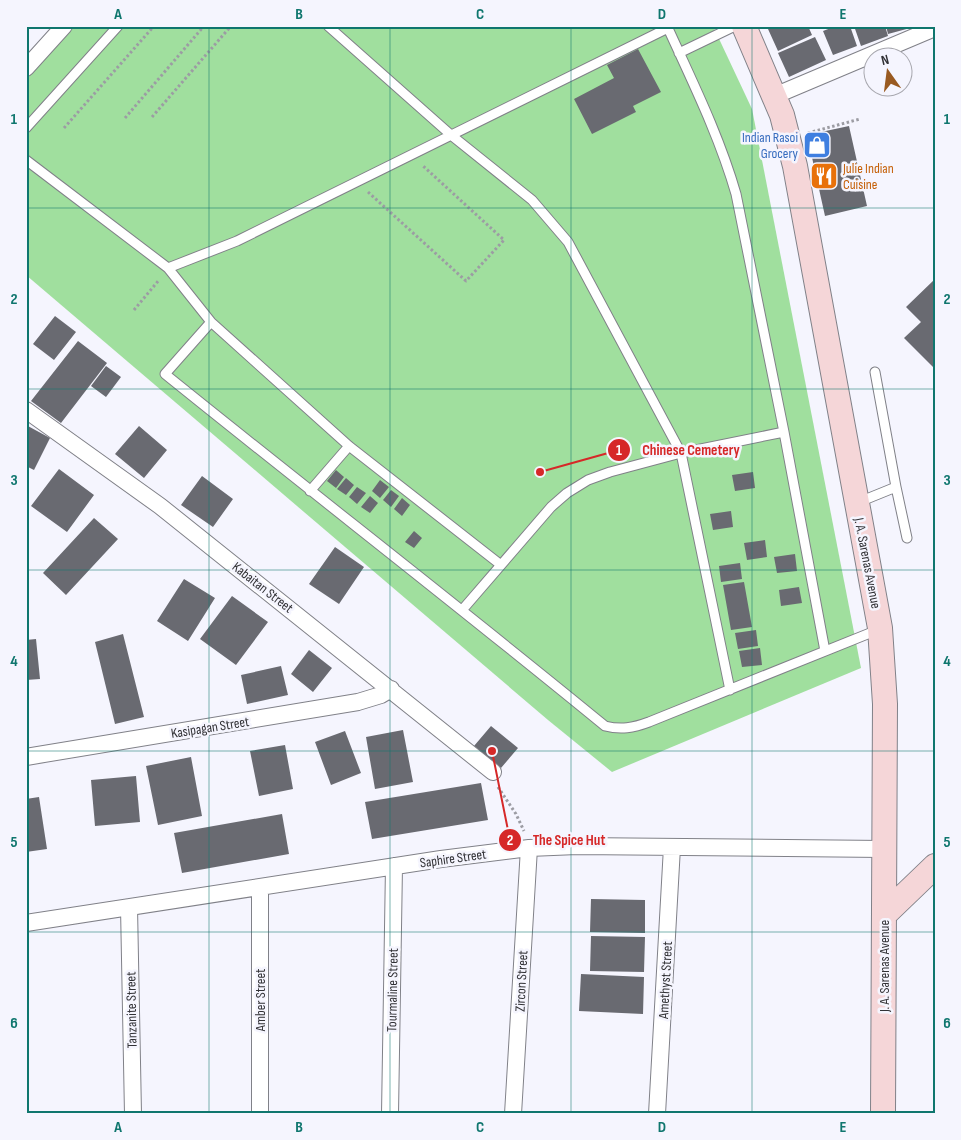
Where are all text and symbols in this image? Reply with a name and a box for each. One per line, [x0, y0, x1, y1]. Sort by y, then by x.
text: A [113, 5, 122, 24]
text: B [295, 5, 303, 24]
text: C [476, 5, 484, 24]
text: D [658, 5, 666, 24]
text: E [840, 5, 847, 24]
north arrow [864, 48, 914, 98]
text: N [879, 51, 891, 69]
text: 1 [11, 110, 18, 129]
text: 1 [944, 110, 951, 129]
place label: Indian Rasoi Grocery [742, 129, 799, 162]
shop icon: Indian Rasoi Grocery [802, 130, 832, 160]
place label: Julie Indian Cuisine [842, 160, 894, 193]
restaurant icon: Julie Indian Cuisine [809, 161, 839, 191]
text: 2 [10, 290, 18, 309]
text: 2 [943, 290, 951, 309]
callout: Chinese Cemetery [607, 435, 749, 465]
text: 1 [616, 441, 622, 460]
text: Chinese Cemetery [642, 441, 741, 460]
text: 3 [10, 471, 18, 490]
text: 3 [943, 471, 951, 490]
street label: J. A. Sarenas Avenue [850, 515, 885, 610]
street label: Kabaitan Street [229, 558, 297, 617]
text: 4 [10, 652, 18, 671]
text: 4 [943, 652, 951, 671]
street label: Kasipagan Street [170, 713, 250, 742]
callout: The Spice Hut [498, 825, 616, 855]
text: 2 [507, 831, 513, 850]
text: The Spice Hut [533, 831, 605, 850]
text: 5 [10, 833, 18, 852]
text: 5 [943, 833, 951, 852]
street label: Saphire Street [419, 845, 487, 872]
street label: J. A. Sarenas Avenue [876, 920, 893, 1013]
street label: Amethyst Street [655, 941, 676, 1020]
street label: Tourmaline Street [383, 948, 402, 1032]
street label: Zircon Street [511, 950, 532, 1012]
street label: Amber Street [252, 969, 269, 1032]
street label: Tanzanite Street [122, 971, 141, 1048]
text: 6 [10, 1014, 18, 1033]
text: 6 [943, 1014, 951, 1033]
text: A [113, 1118, 122, 1137]
text: B [295, 1118, 303, 1137]
text: C [476, 1118, 484, 1137]
text: D [658, 1118, 666, 1137]
text: E [840, 1118, 847, 1137]

